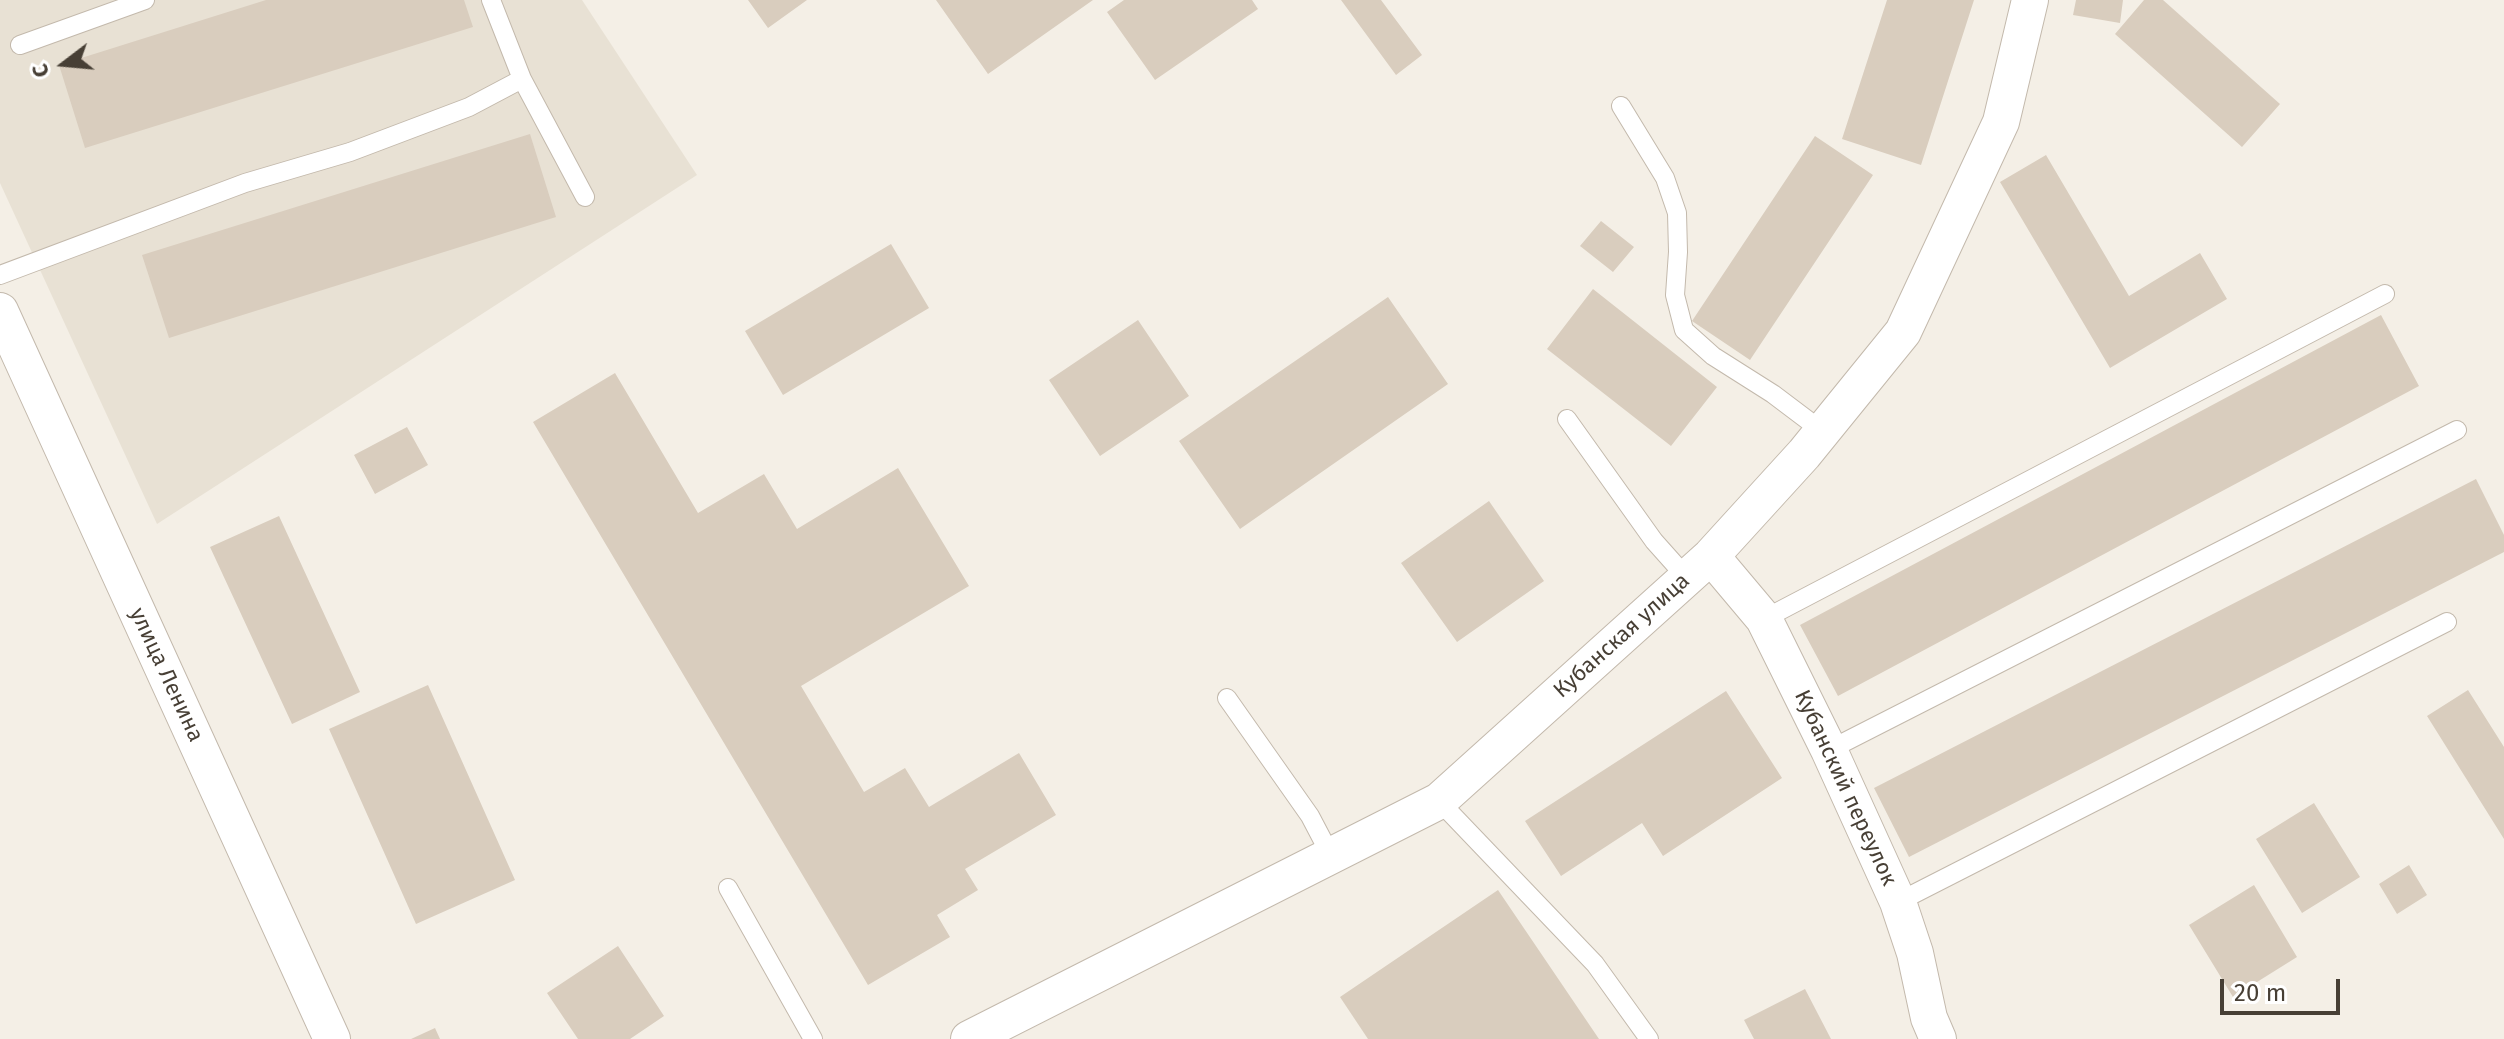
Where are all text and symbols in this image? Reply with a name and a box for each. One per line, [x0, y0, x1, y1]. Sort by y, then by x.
north arrow [24, 24, 104, 104]
text: С [26, 61, 55, 81]
street label: Кубанская улица [1549, 568, 1695, 704]
street label: улица Ленина [123, 604, 209, 746]
street label: Кубанский переулок [1788, 686, 1902, 890]
scale bar [2224, 963, 2344, 1013]
text: 20 m [2234, 979, 2286, 1007]

